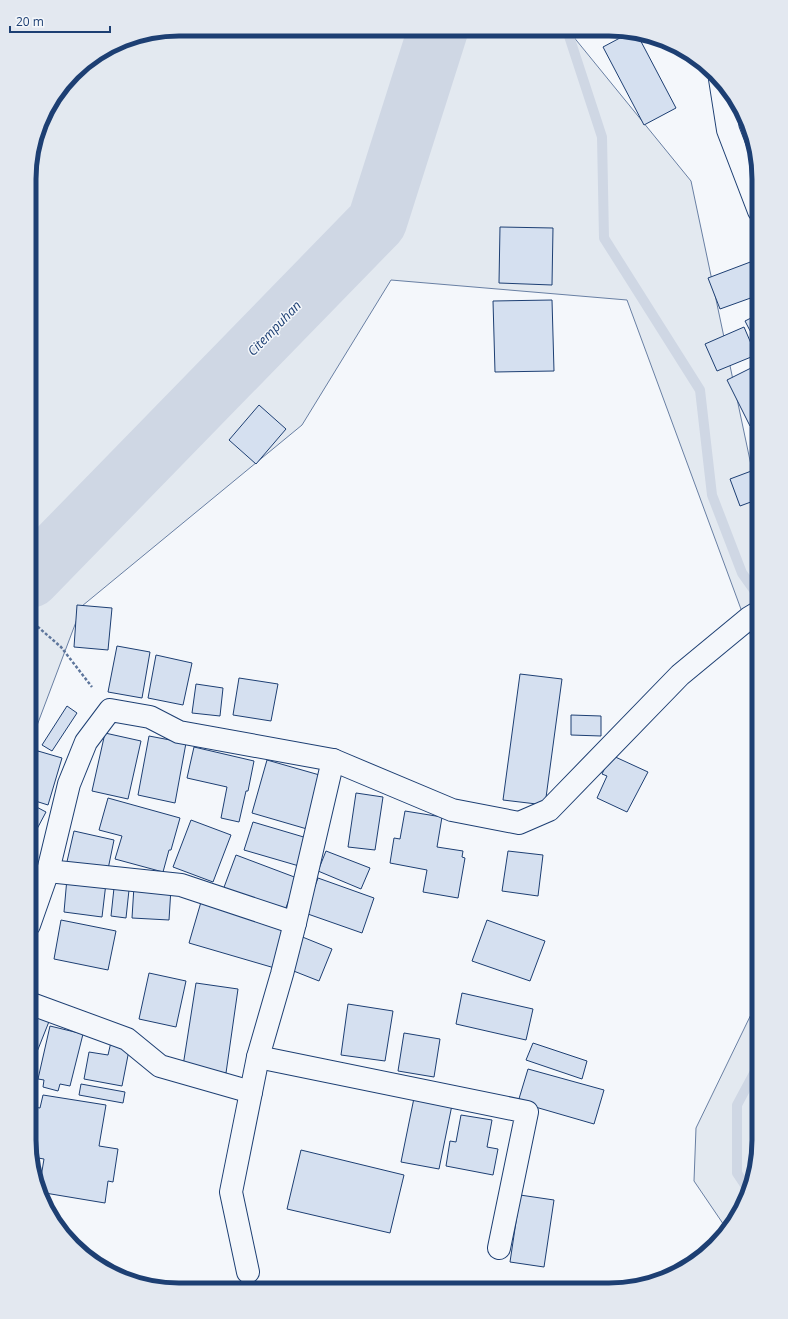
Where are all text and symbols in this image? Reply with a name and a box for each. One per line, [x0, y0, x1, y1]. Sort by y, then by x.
scale bar [10, 8, 110, 34]
text: 20 m [16, 13, 44, 30]
water label: Citempuhan [243, 296, 305, 360]

